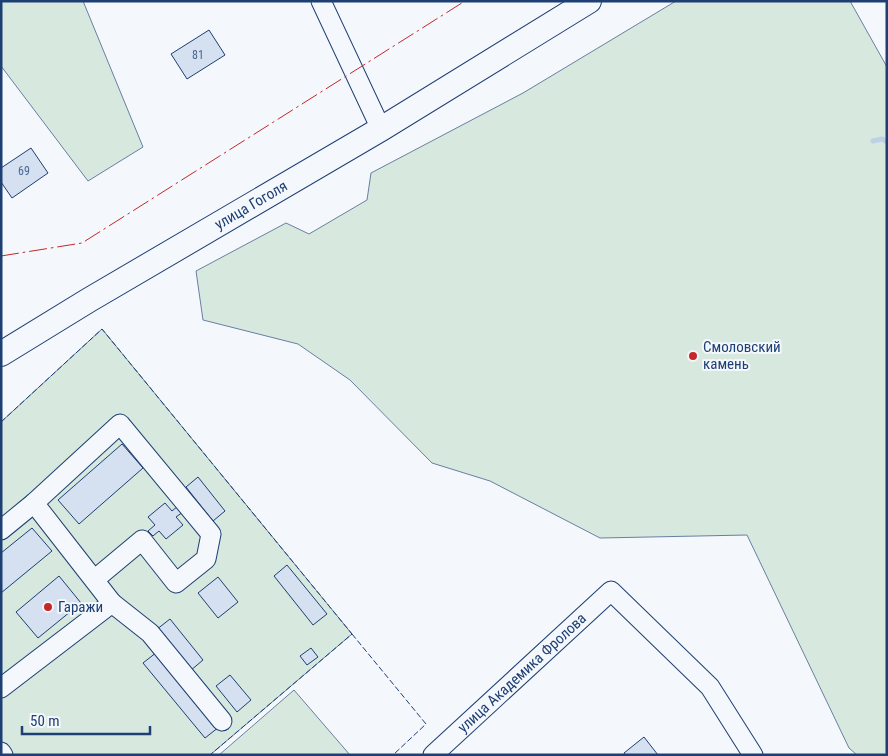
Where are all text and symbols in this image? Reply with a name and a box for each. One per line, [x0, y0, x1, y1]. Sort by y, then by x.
house number: 81 [192, 48, 204, 62]
house number: 69 [18, 164, 30, 178]
street label: улица Гоголя [212, 177, 291, 233]
place label: Смоловский камень [703, 338, 781, 373]
marker: Смоловский камень [687, 350, 699, 362]
place label: Гаражи [58, 598, 103, 616]
marker: Гаражи [42, 601, 54, 613]
street label: улица Академика Фролова [454, 609, 590, 737]
scale bar [22, 704, 150, 736]
text: 50 m [30, 712, 60, 730]

